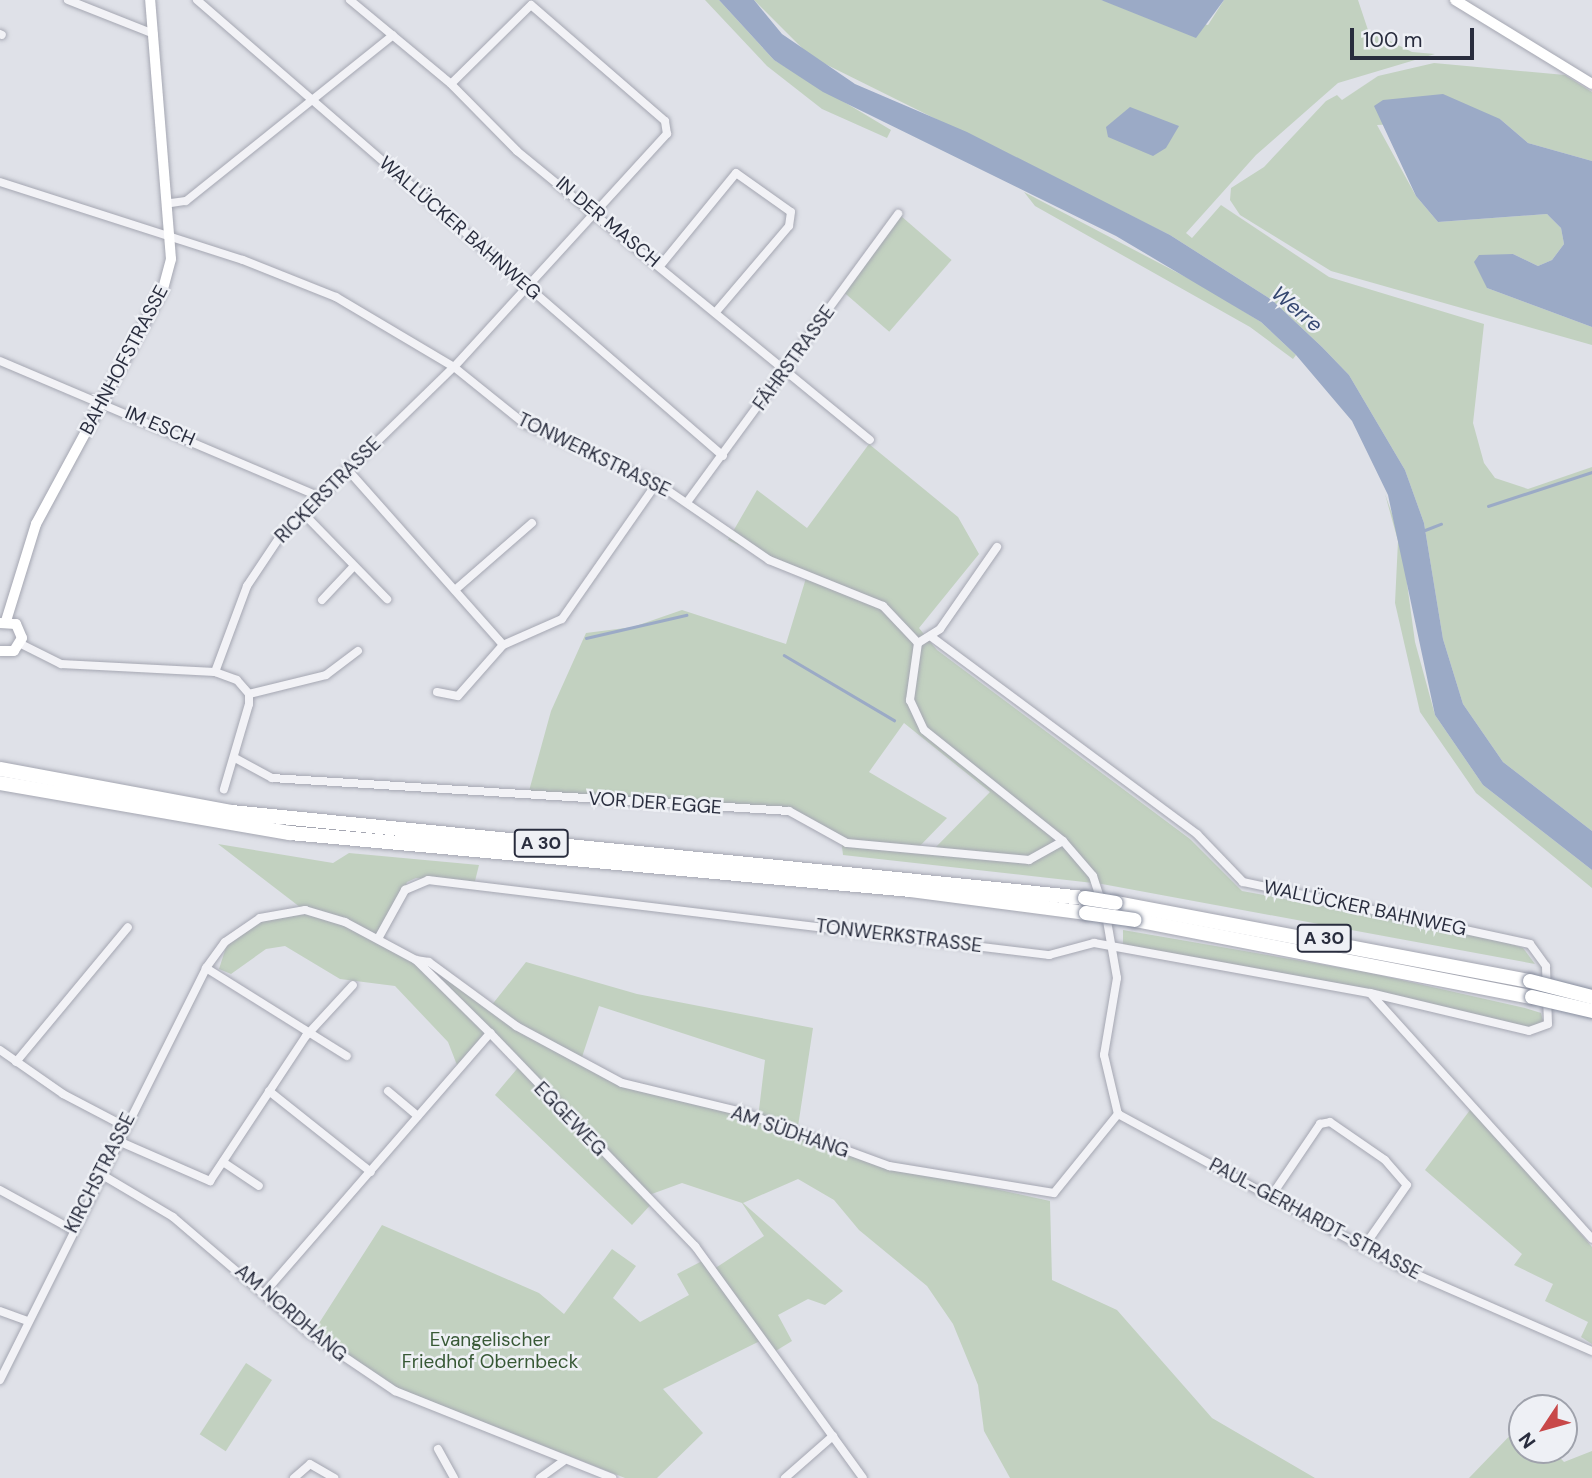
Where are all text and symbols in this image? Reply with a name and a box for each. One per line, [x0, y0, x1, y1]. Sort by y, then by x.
scale bar [1354, 14, 1478, 58]
text: 100 m [1363, 26, 1423, 54]
street label: WALLÜCKER BAHNWEG [374, 152, 546, 304]
street label: IN DER MASCH [551, 172, 665, 272]
street label: BAHNHOFSTRASSE [75, 281, 173, 439]
water label: Werre [1266, 281, 1328, 337]
street label: FÄHRSTRASSE [748, 301, 840, 415]
street label: IM ESCH [122, 401, 198, 451]
street label: TONWERKSTRASSE [514, 408, 674, 502]
street label: RICKERSTRASSE [270, 432, 386, 548]
street label: VOR DER EGGE [588, 787, 722, 819]
road number: A 30 [513, 828, 569, 858]
street label: WALLÜCKER BAHNWEG [1261, 875, 1469, 941]
street label: TONWERKSTRASSE [815, 914, 983, 958]
road number: A 30 [1296, 923, 1352, 953]
street label: EGGEWEG [529, 1077, 611, 1161]
street label: AM SÜDHANG [728, 1101, 852, 1163]
street label: KIRCHSTRASSE [60, 1109, 140, 1237]
street label: PAUL-GERHARDT-STRASSE [1205, 1153, 1425, 1285]
street label: AM NORDHANG [230, 1260, 352, 1366]
park label: Evangelischer Friedhof Obernbeck [402, 1329, 578, 1373]
north arrow [1508, 1394, 1578, 1464]
text: N [1513, 1428, 1541, 1453]

